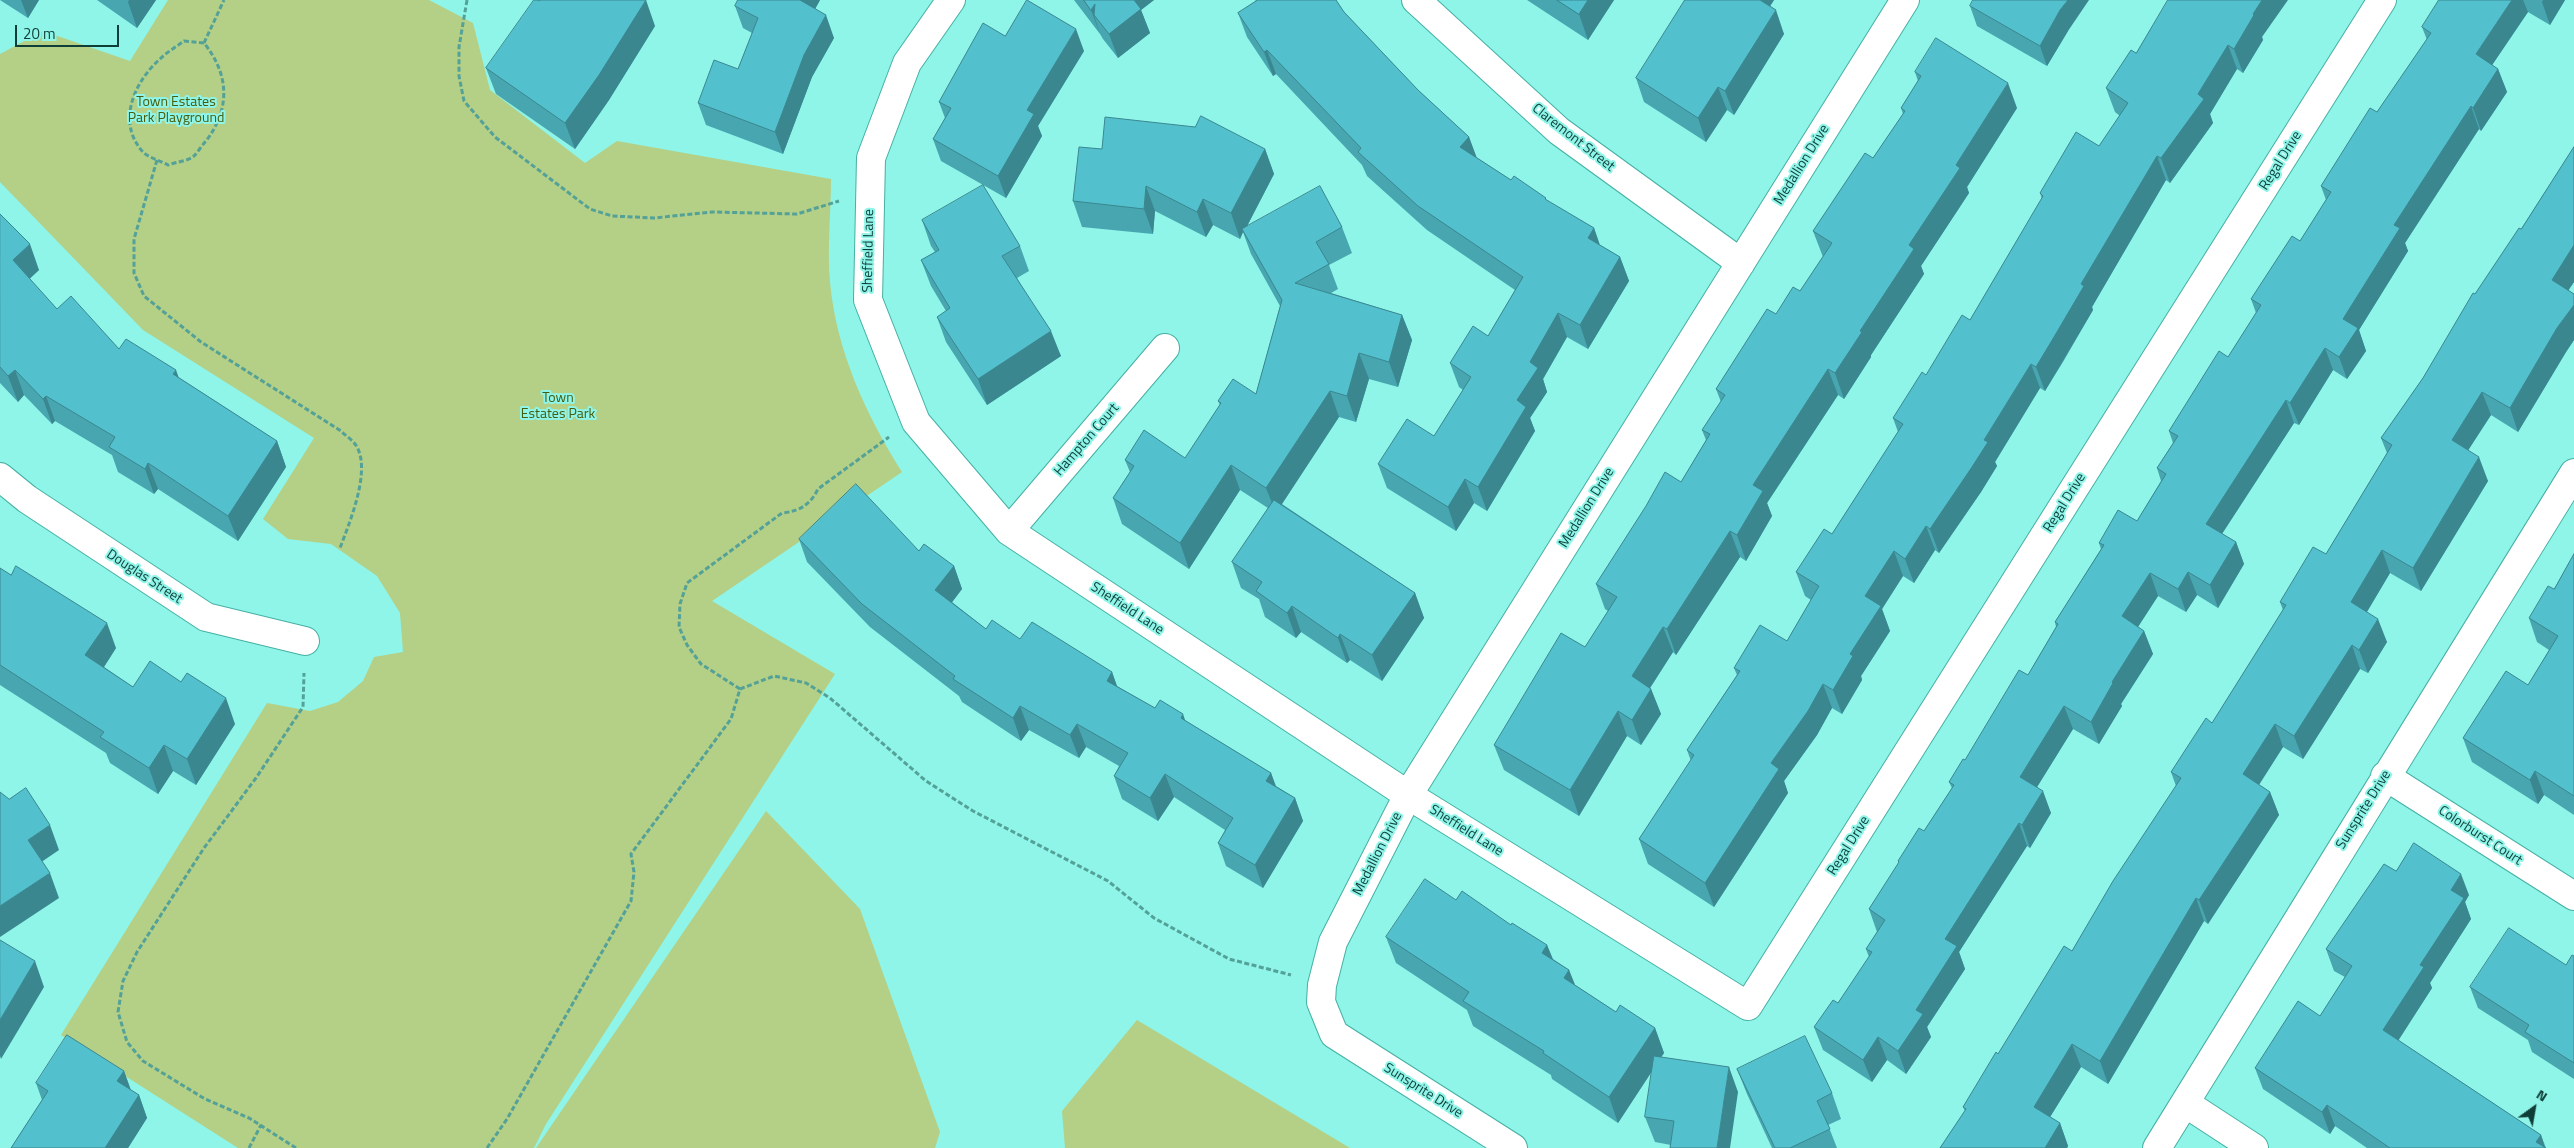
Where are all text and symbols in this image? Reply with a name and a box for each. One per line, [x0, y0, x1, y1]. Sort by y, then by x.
scale bar [18, 15, 121, 47]
text: 20 m [23, 22, 56, 45]
park label: Town Estates Park Playground [128, 95, 224, 128]
street label: Claremont Street [1528, 101, 1618, 175]
street label: Medallion Drive [1771, 122, 1833, 208]
street label: Regal Drive [2256, 128, 2306, 194]
street label: Sheffield Lane [860, 209, 878, 293]
park label: Town Estates Park [521, 391, 595, 424]
street label: Hampton Court [1051, 400, 1123, 480]
street label: Medallion Drive [1556, 465, 1618, 551]
street label: Regal Drive [2040, 470, 2090, 536]
street label: Douglas Street [103, 546, 185, 608]
street label: Sheffield Lane [1087, 579, 1167, 639]
street label: Sunsprite Drive [2333, 767, 2395, 853]
street label: Sheffield Lane [1426, 802, 1506, 860]
street label: Colorburst Court [2435, 803, 2525, 869]
street label: Medallion Drive [1350, 810, 1406, 898]
street label: Regal Drive [1824, 813, 1874, 879]
street label: Sunsprite Drive [1380, 1060, 1466, 1122]
north arrow [2509, 1083, 2559, 1133]
text: N [2533, 1083, 2552, 1106]

